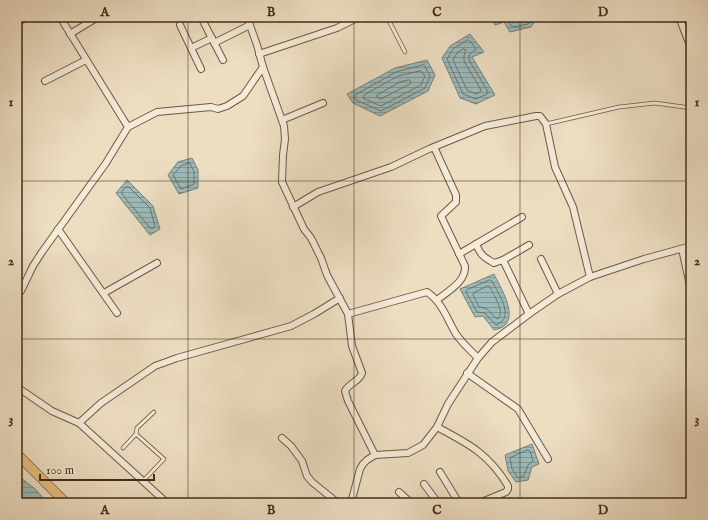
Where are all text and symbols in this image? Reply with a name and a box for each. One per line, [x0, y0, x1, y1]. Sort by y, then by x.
text: A [100, 4, 111, 21]
text: B [267, 4, 276, 21]
text: C [432, 4, 442, 21]
text: D [598, 4, 609, 21]
text: 1 [9, 94, 14, 111]
text: 1 [695, 94, 700, 111]
text: 2 [8, 253, 14, 270]
text: 2 [694, 253, 700, 270]
text: 3 [9, 411, 14, 428]
text: 3 [695, 411, 700, 428]
scale bar [40, 456, 154, 482]
text: 100 m [46, 463, 74, 478]
text: A [100, 502, 111, 519]
text: B [267, 502, 276, 519]
text: C [432, 502, 442, 519]
text: D [598, 502, 609, 519]

